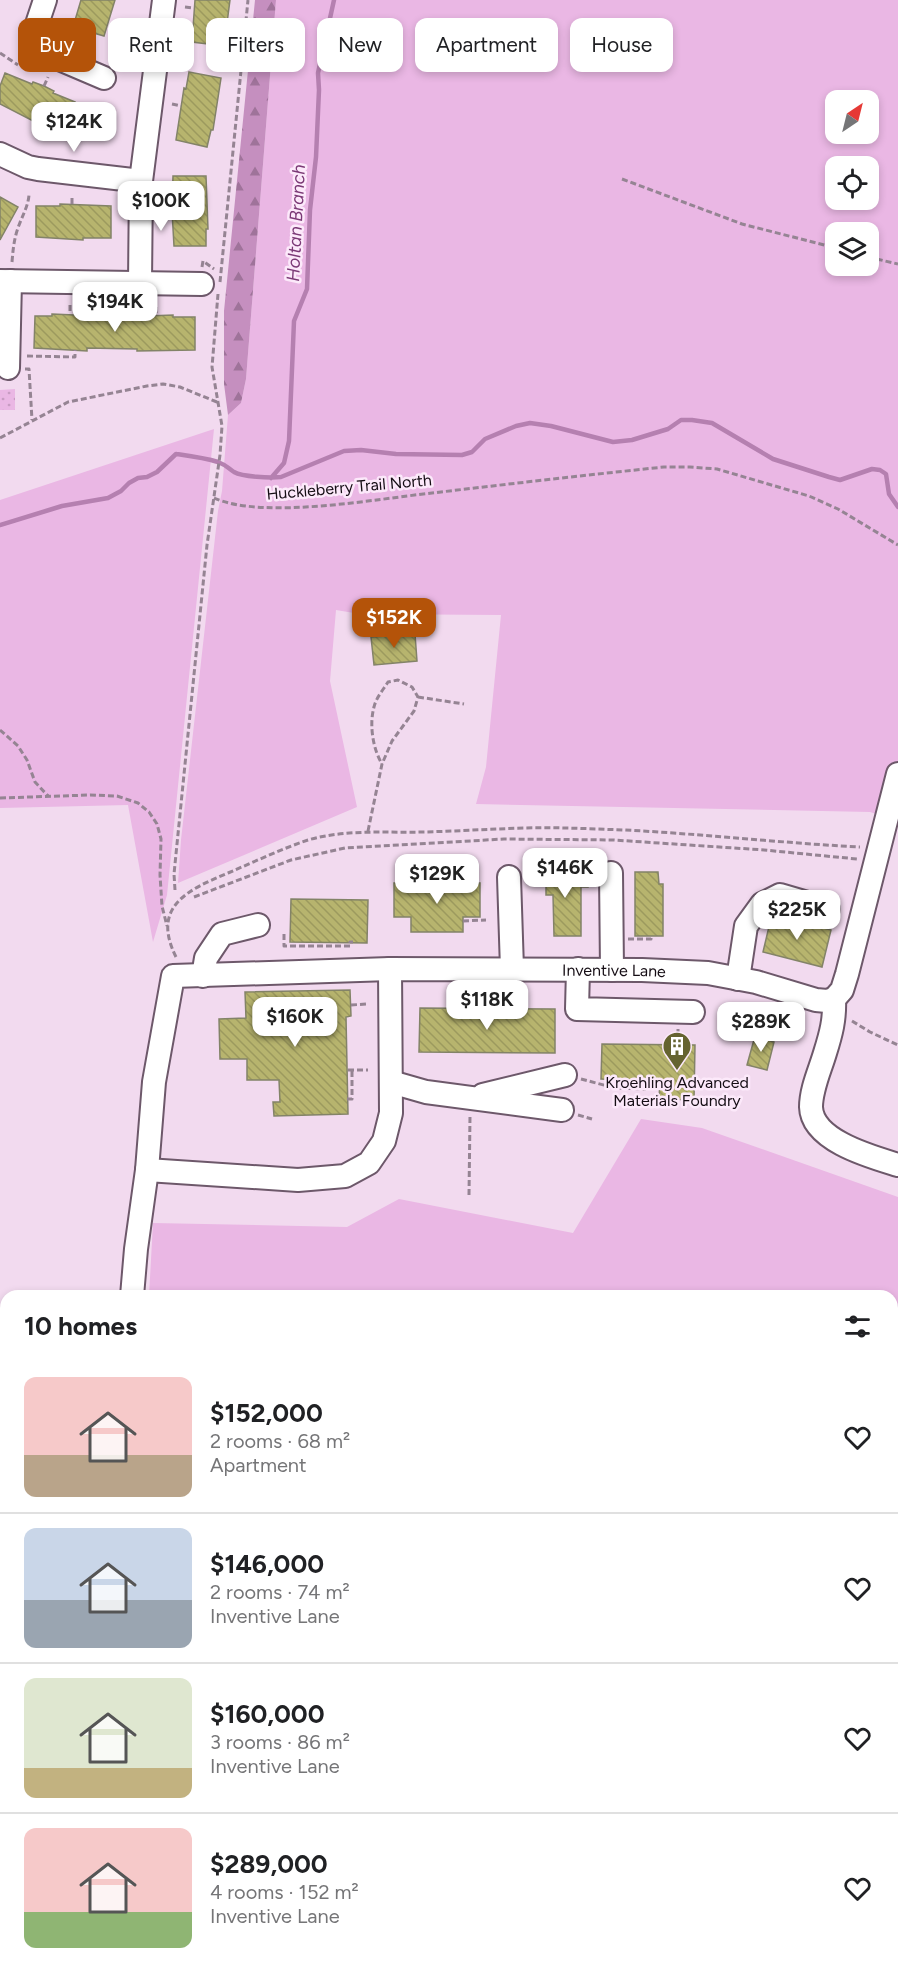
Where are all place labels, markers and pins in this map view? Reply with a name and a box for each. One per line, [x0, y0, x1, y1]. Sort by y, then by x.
pin: $124K [32, 102, 116, 153]
pin: $100K [119, 181, 203, 232]
pin: $194K [73, 282, 157, 333]
pin: $152K [352, 598, 436, 649]
pin: $146K [523, 848, 607, 899]
pin: $129K [395, 854, 479, 905]
pin: $225K [755, 890, 839, 941]
pin: $118K [445, 980, 529, 1031]
pin: $160K [253, 997, 337, 1048]
pin: $289K [719, 1002, 803, 1053]
building icon: Kroehling Advanced Materials Foundry [661, 1030, 693, 1072]
place label: Kroehling Advanced Materials Foundry [605, 1073, 749, 1110]

